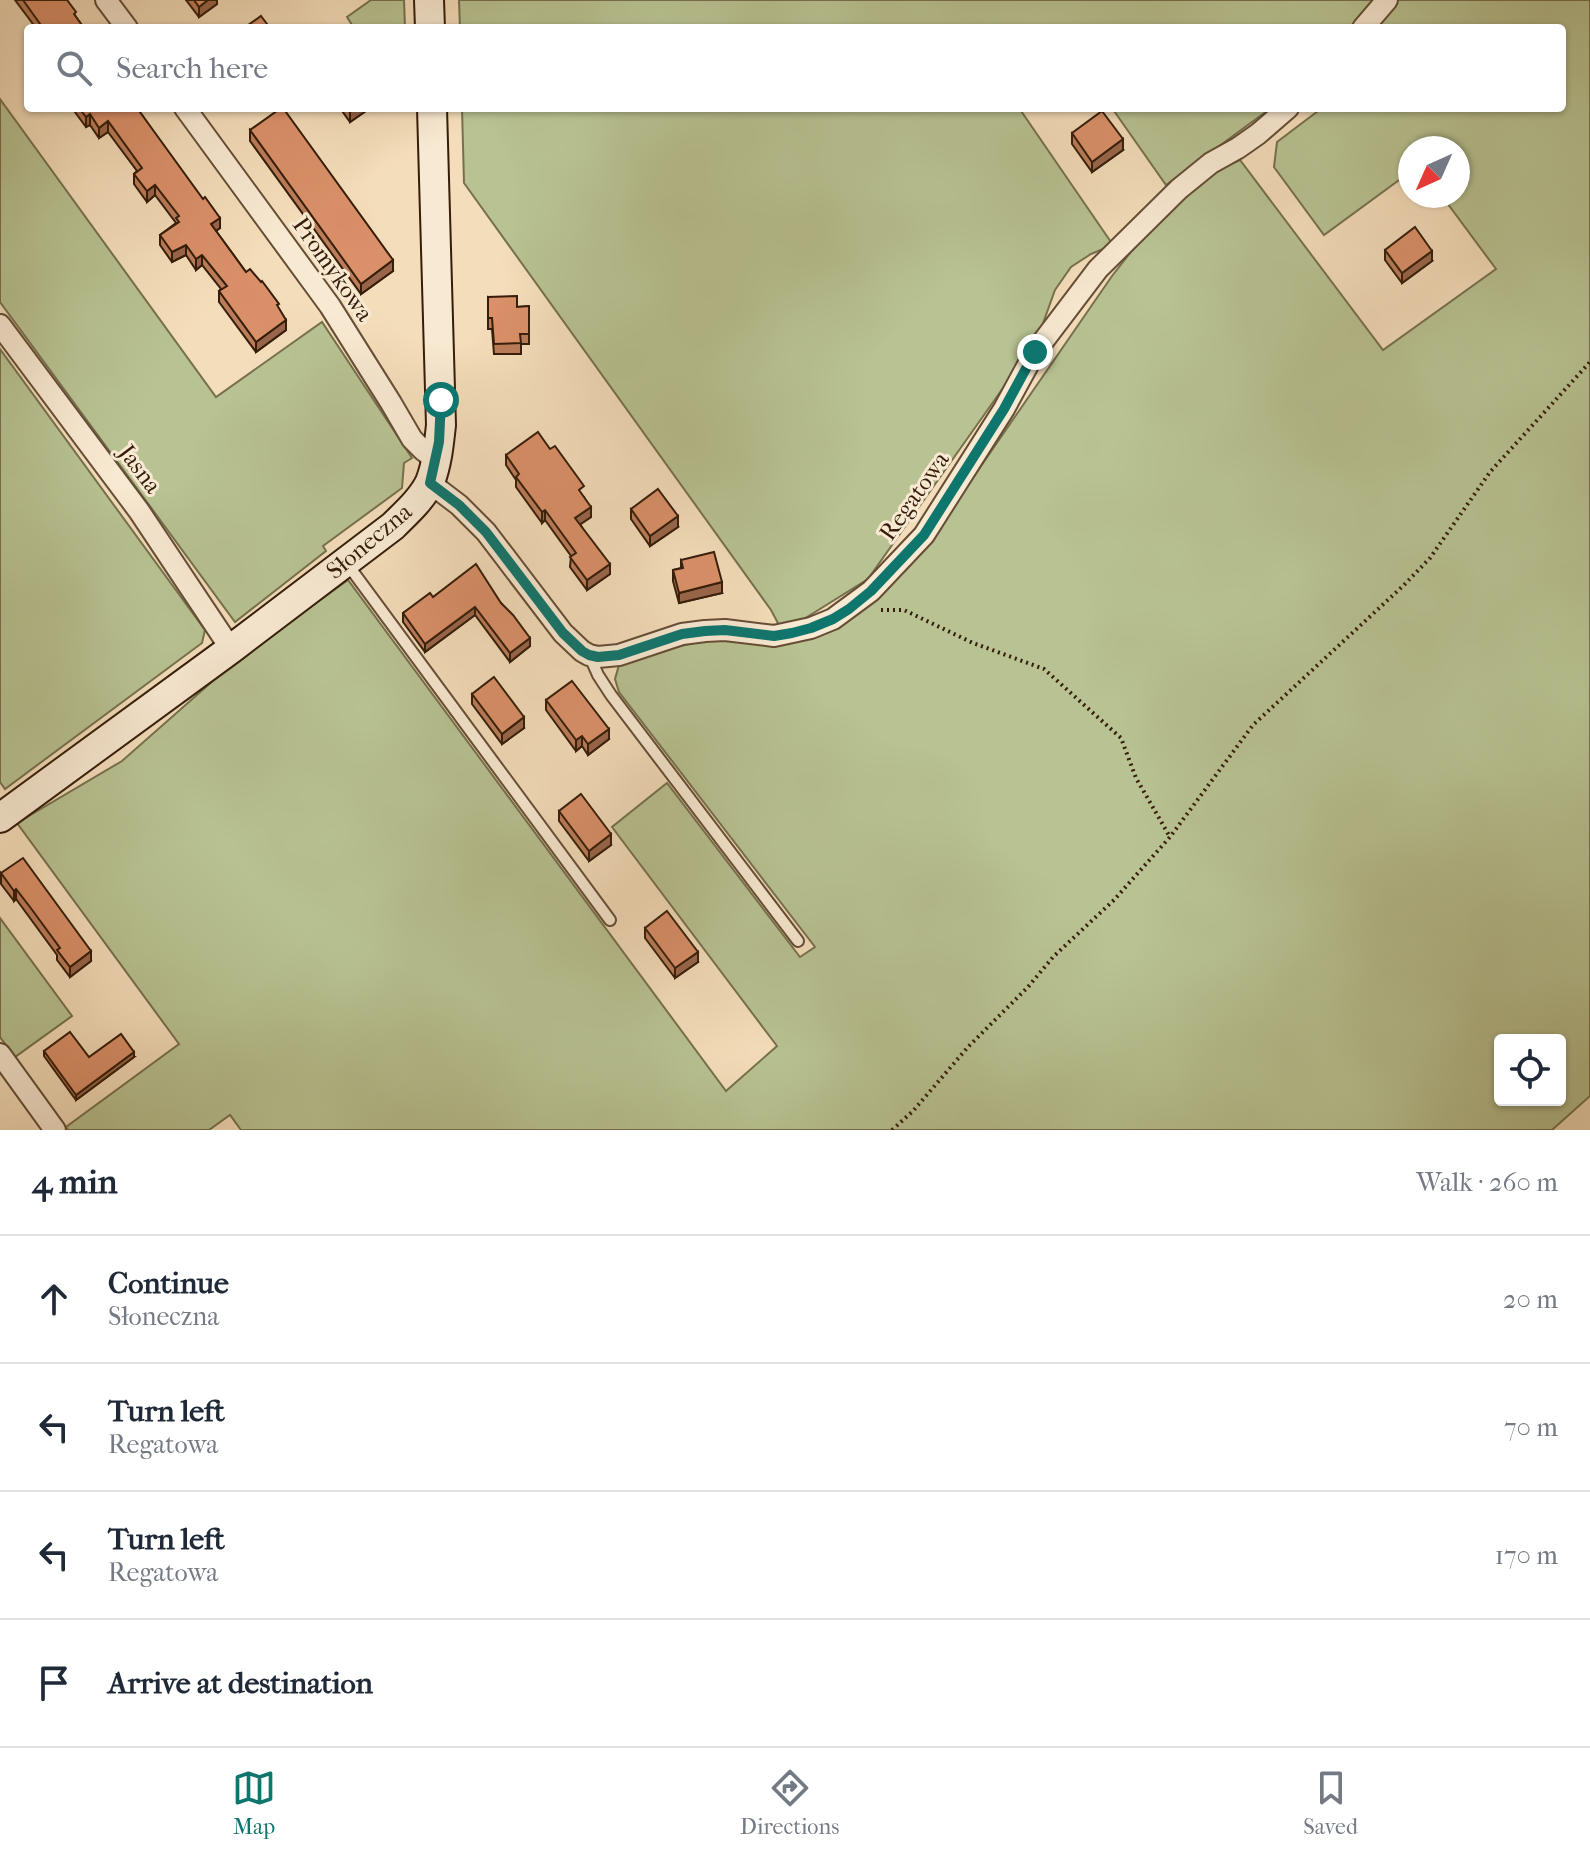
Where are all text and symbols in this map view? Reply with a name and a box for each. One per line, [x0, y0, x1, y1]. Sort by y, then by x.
search box [24, 24, 1566, 112]
icon: search [52, 46, 96, 90]
text: Search here [116, 51, 268, 86]
north arrow [1398, 136, 1470, 208]
street label: Promykowa [287, 212, 380, 327]
route end [1017, 334, 1053, 370]
route start [423, 382, 459, 418]
street label: Jasna [112, 438, 168, 500]
street label: Regatowa [873, 446, 955, 546]
street label: Słoneczna [321, 497, 418, 585]
map controls [1494, 1034, 1566, 1106]
button: locate [1494, 1034, 1566, 1106]
text: 4 min [32, 1162, 117, 1202]
text: Walk · 260 m [1416, 1167, 1558, 1198]
text: Continue [108, 1266, 229, 1301]
icon: ahead [32, 1277, 76, 1321]
text: 20 m [1503, 1284, 1558, 1315]
text: Słoneczna [108, 1301, 219, 1332]
text: Turn left [108, 1394, 225, 1429]
icon: left [32, 1405, 76, 1449]
text: 70 m [1504, 1412, 1558, 1443]
text: Regatowa [108, 1429, 218, 1460]
text: Turn left [108, 1522, 225, 1557]
icon: left [32, 1533, 76, 1577]
text: 170 m [1495, 1540, 1558, 1571]
text: Regatowa [108, 1557, 218, 1588]
icon: arrive [32, 1661, 76, 1705]
text: Arrive at destination [108, 1666, 373, 1701]
tab: Map [232, 1766, 276, 1840]
tab: Directions [740, 1766, 839, 1840]
tab: Saved [1303, 1766, 1358, 1840]

